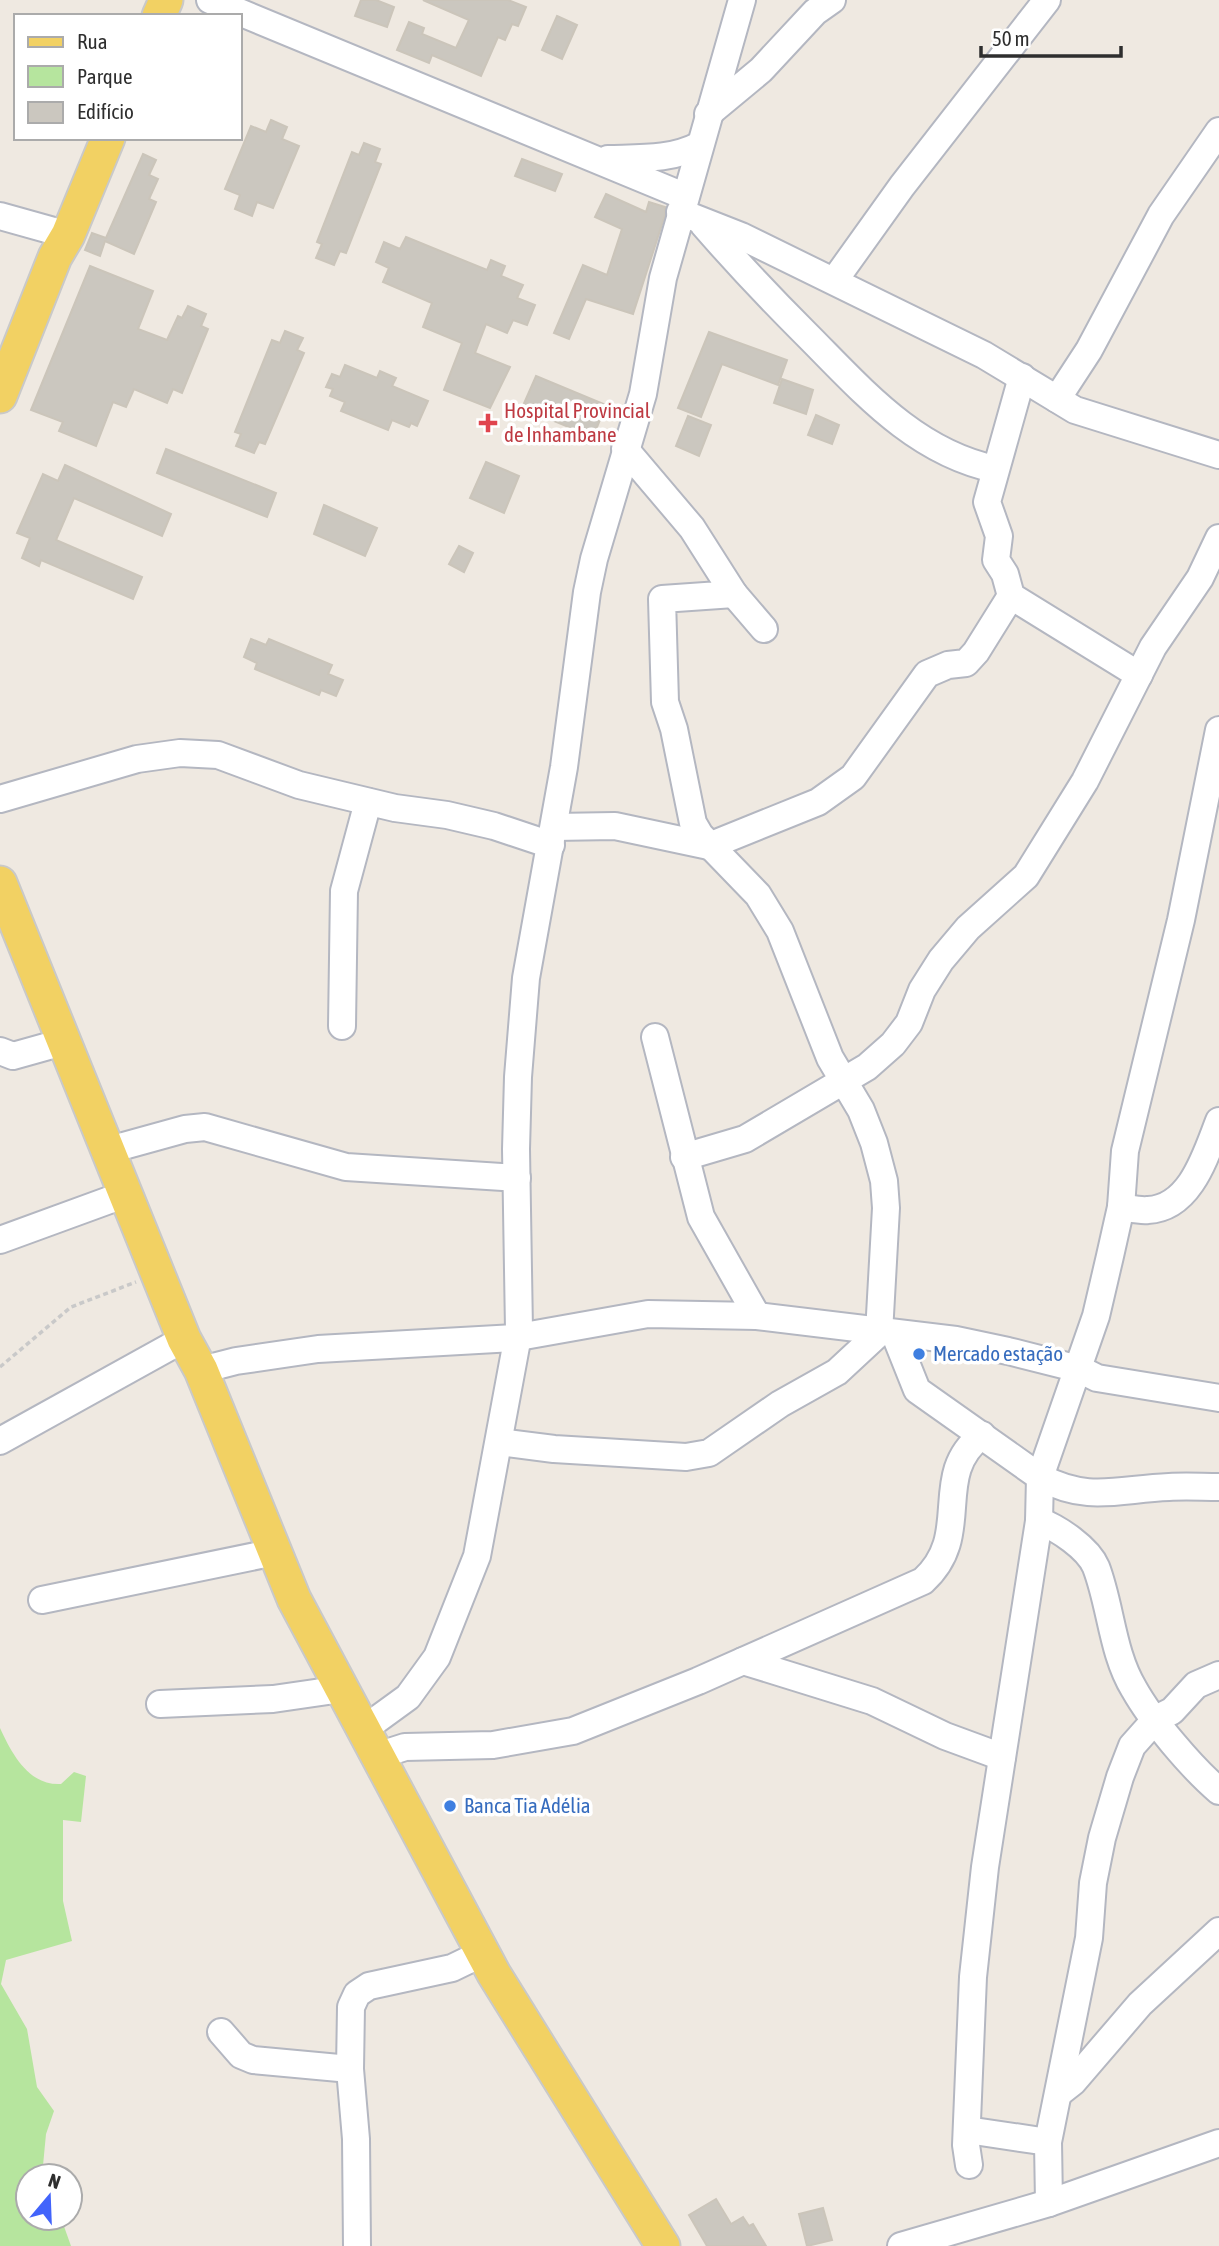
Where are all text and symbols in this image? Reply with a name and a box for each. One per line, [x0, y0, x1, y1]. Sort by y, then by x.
legend [14, 14, 242, 140]
scale bar [981, 14, 1121, 58]
text: 50 m [992, 26, 1030, 50]
text: Rua [77, 29, 107, 53]
text: Parque [77, 64, 132, 88]
text: Edifício [77, 99, 134, 123]
place label: Hospital Provincial de Inhambane [504, 398, 651, 446]
marker: Hospital Provincial de Inhambane [478, 413, 498, 433]
place label: Mercado estação [933, 1341, 1063, 1365]
marker: Mercado estação [911, 1346, 927, 1362]
place label: Banca Tia Adélia [464, 1793, 591, 1817]
marker: Banca Tia Adélia [442, 1798, 458, 1814]
north arrow [14, 2162, 84, 2232]
text: N [46, 2169, 63, 2193]

